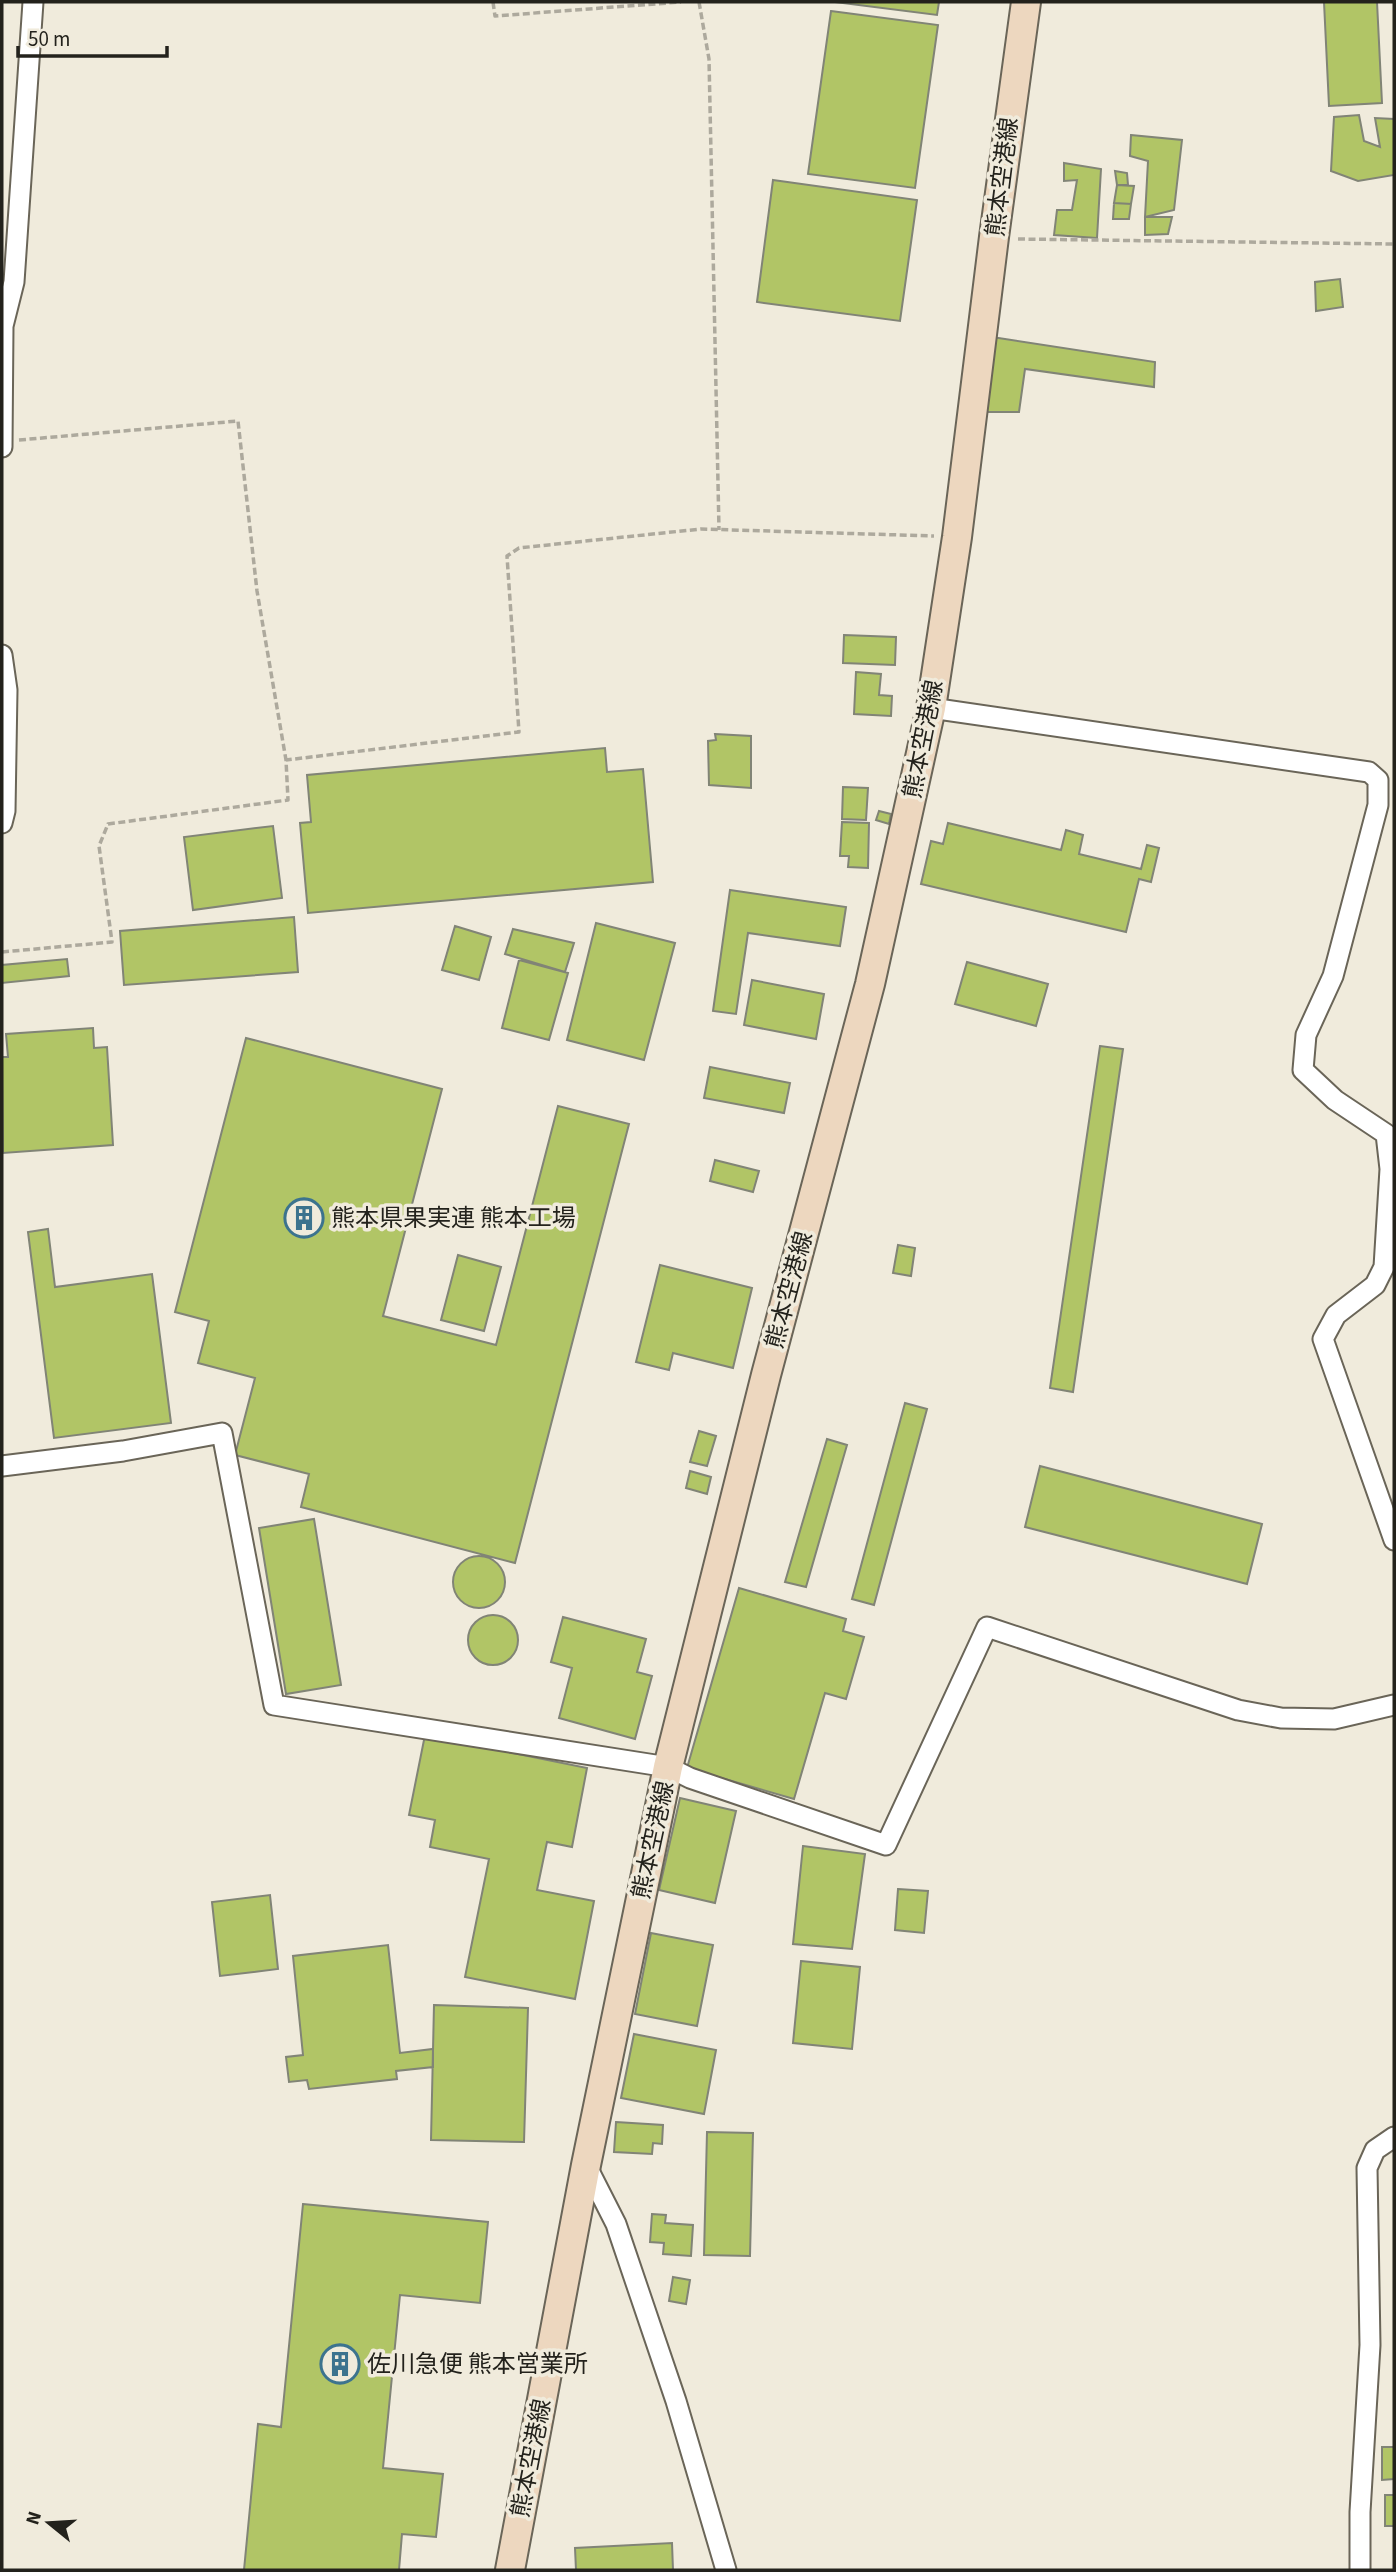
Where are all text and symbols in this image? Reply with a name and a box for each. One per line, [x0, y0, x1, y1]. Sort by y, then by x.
scale bar [18, 14, 166, 58]
text: 50 m [28, 24, 70, 54]
street label: 熊本空港線 [978, 115, 1027, 239]
street label: 熊本空港線 [895, 677, 952, 801]
building icon: 熊本県果実連 熊本工場 [283, 1197, 325, 1239]
place label: 熊本県果実連 熊本工場 [331, 1201, 576, 1236]
street label: 熊本空港線 [757, 1228, 822, 1353]
street label: 熊本空港線 [624, 1778, 683, 1902]
building icon: 佐川急便 熊本営業所 [319, 2343, 361, 2385]
place label: 佐川急便 熊本営業所 [367, 2347, 588, 2382]
street label: 熊本空港線 [503, 2396, 560, 2520]
north arrow [14, 2488, 84, 2558]
text: N [19, 2508, 49, 2528]

